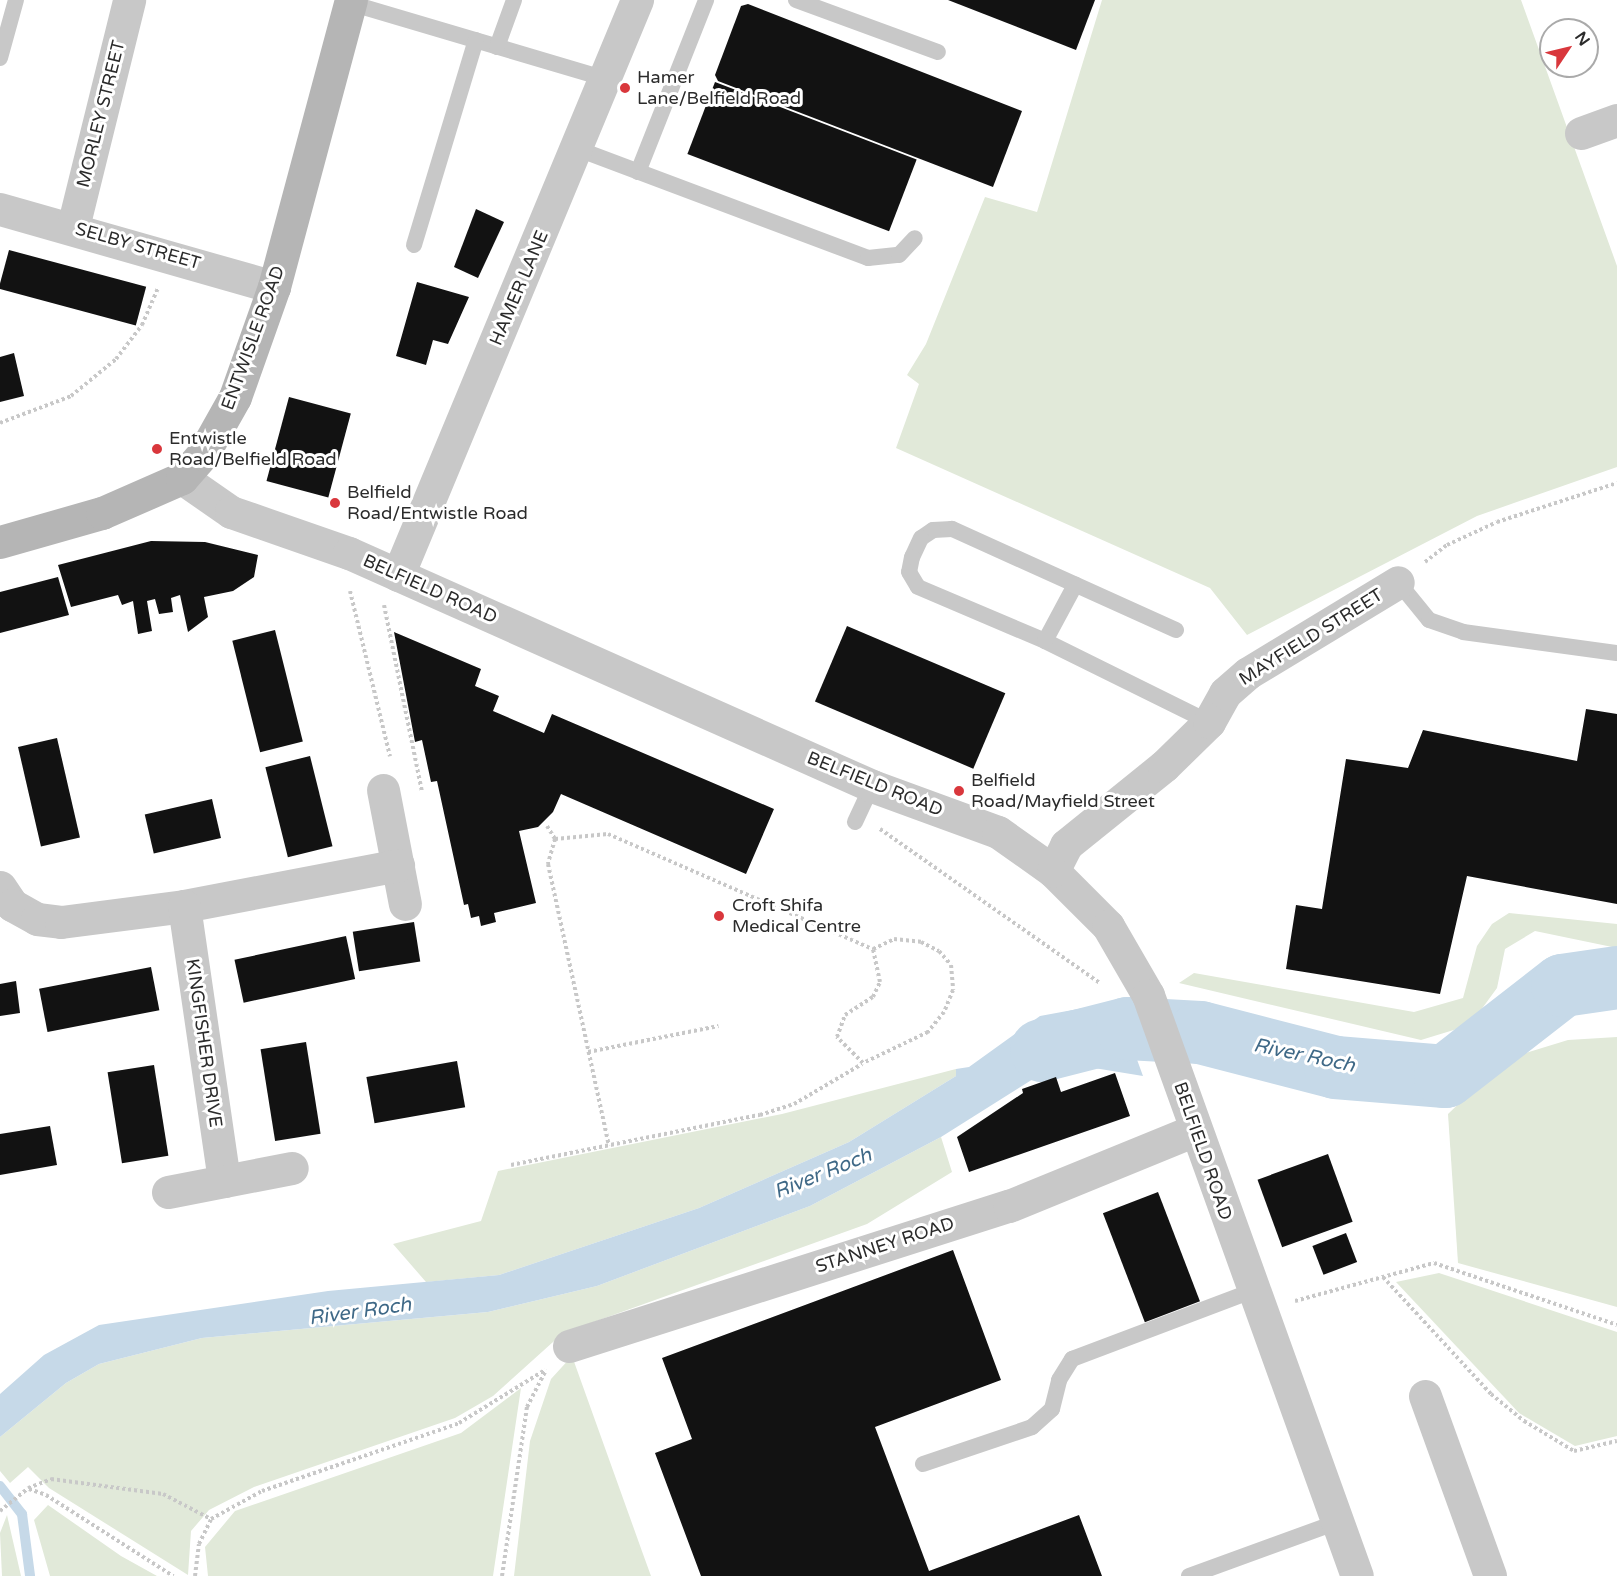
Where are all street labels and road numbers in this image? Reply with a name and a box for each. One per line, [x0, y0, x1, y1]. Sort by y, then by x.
street label: MORLEY STREET [72, 38, 130, 190]
street label: SELBY STREET [73, 218, 203, 274]
street label: HAMER LANE [485, 227, 553, 349]
street label: ENTWISLE ROAD [217, 263, 289, 413]
street label: BELFIELD ROAD [360, 550, 500, 628]
street label: MAYFIELD STREET [1235, 584, 1387, 690]
street label: BELFIELD ROAD [804, 747, 946, 821]
street label: KINGFISHER DRIVE [181, 957, 227, 1129]
street label: BELFIELD ROAD [1169, 1079, 1237, 1223]
street label: STANNEY ROAD [813, 1212, 957, 1278]

